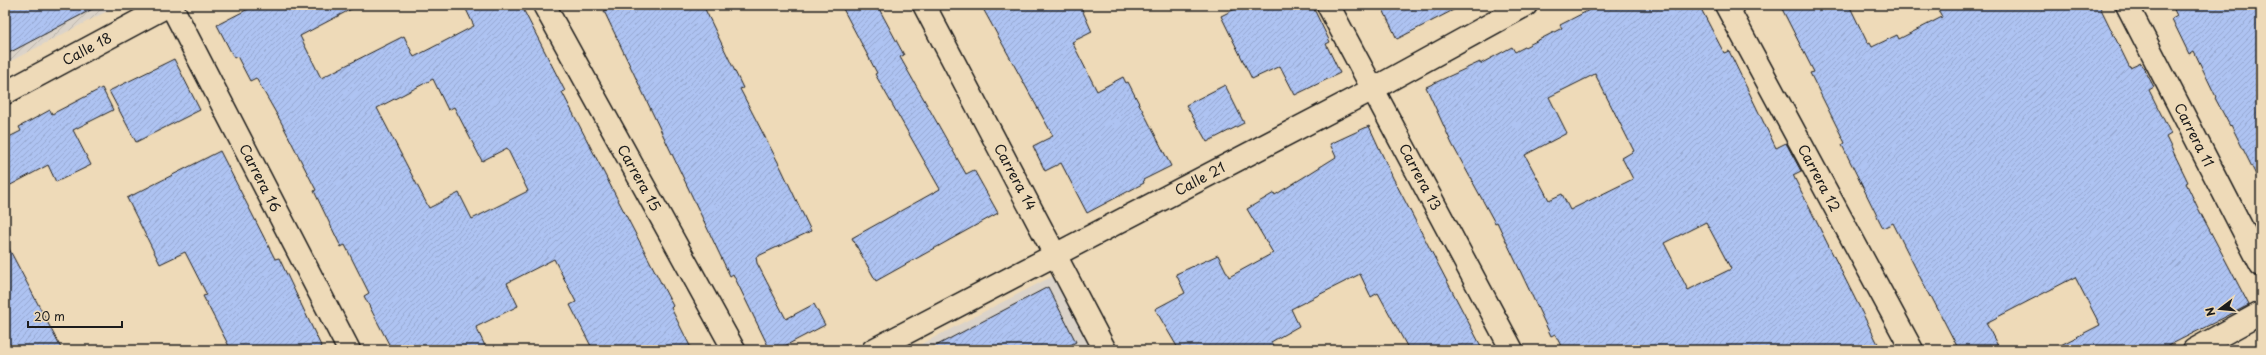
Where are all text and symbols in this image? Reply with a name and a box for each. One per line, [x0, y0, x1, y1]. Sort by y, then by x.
street label: Calle 18 [58, 27, 115, 70]
street label: Carrera 11 [2169, 99, 2220, 170]
street label: Carrera 14 [989, 139, 1042, 214]
street label: Carrera 13 [1394, 139, 1447, 214]
street label: Carrera 16 [234, 140, 287, 216]
street label: Carrera 15 [612, 140, 666, 215]
street label: Carrera 12 [1793, 140, 1846, 215]
street label: Calle 21 [1171, 156, 1229, 201]
north arrow [2200, 289, 2240, 329]
scale bar [28, 303, 122, 329]
text: N [2200, 305, 2219, 318]
text: 20 m [34, 307, 65, 325]

